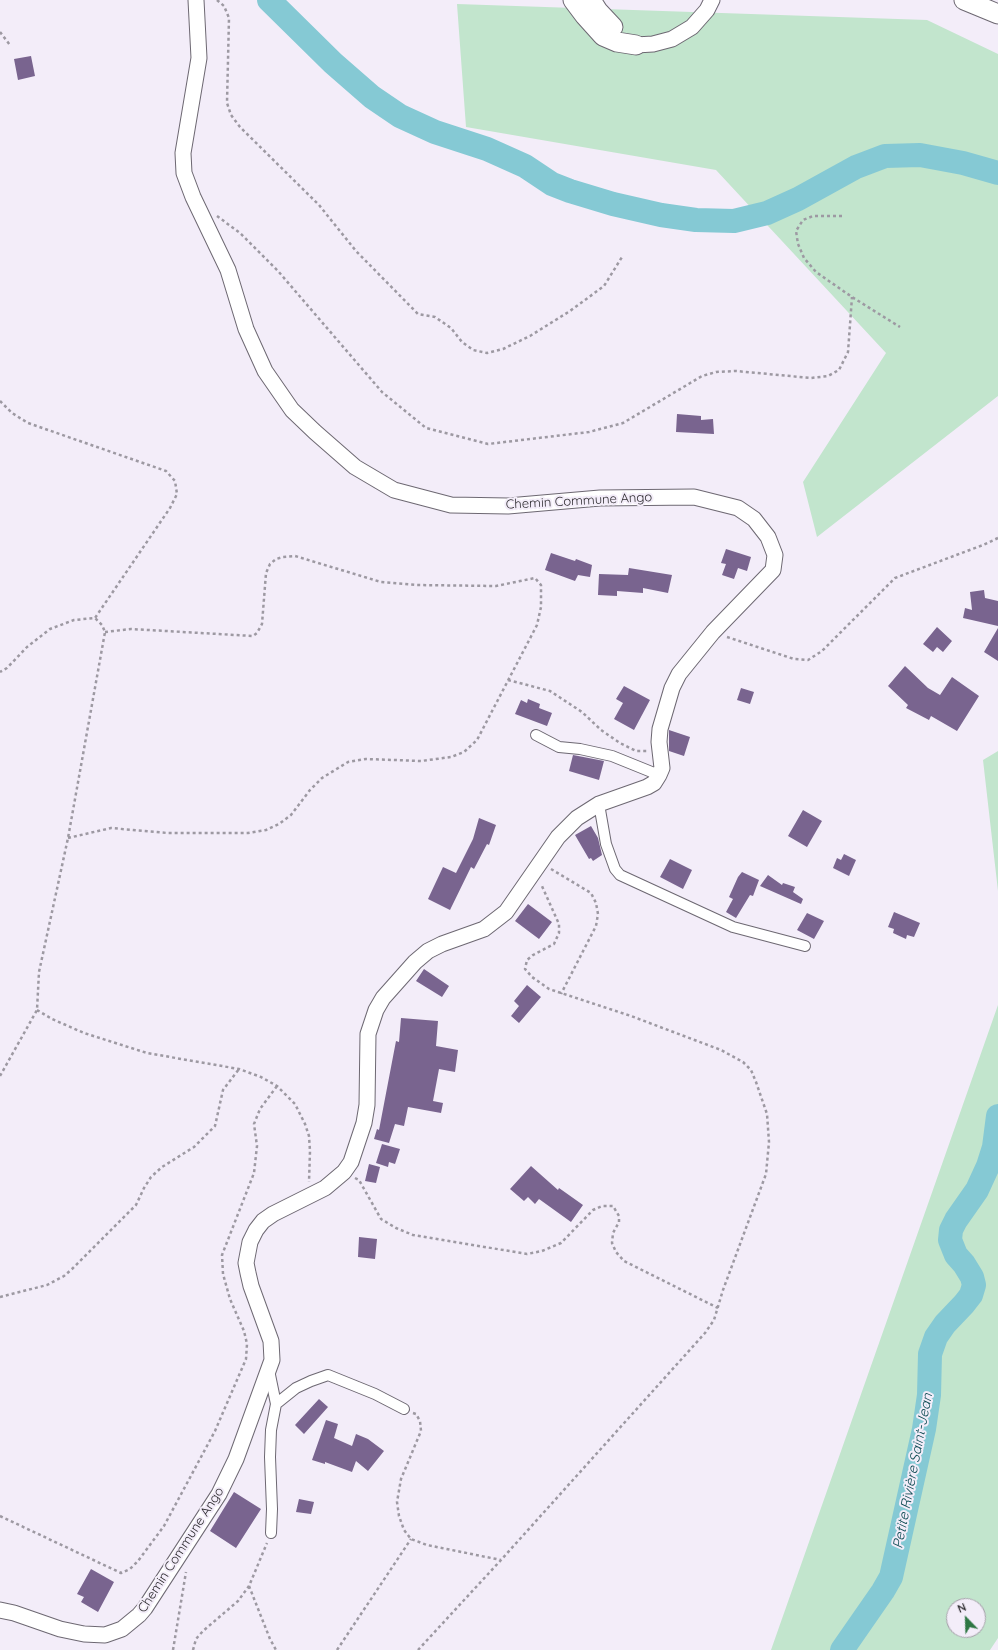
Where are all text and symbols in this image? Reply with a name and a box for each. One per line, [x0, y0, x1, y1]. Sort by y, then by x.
street label: Chemin Commune Ango [505, 489, 653, 513]
water label: Petite Rivière Saint-Jean [890, 1392, 936, 1550]
street label: Chemin Commune Ango [135, 1484, 227, 1616]
north arrow [946, 1598, 986, 1638]
text: N [955, 1600, 968, 1616]

